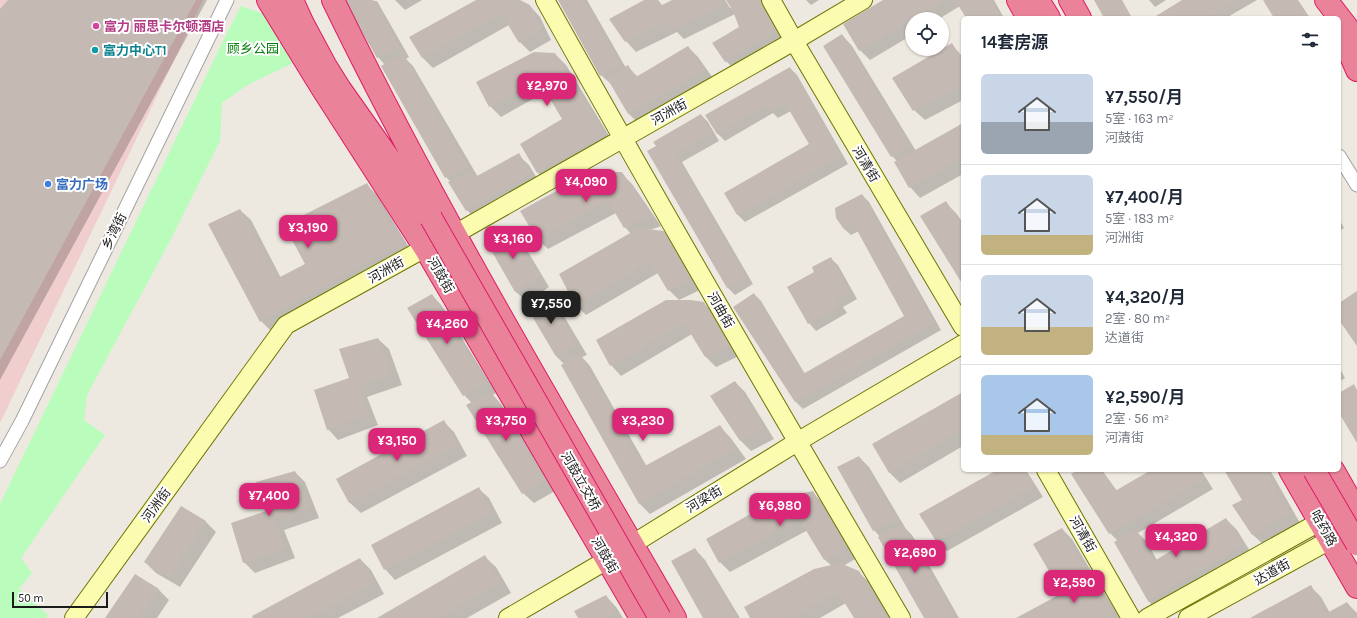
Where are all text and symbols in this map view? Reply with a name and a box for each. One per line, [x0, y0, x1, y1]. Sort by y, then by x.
map controls [905, 12, 949, 56]
button: locate [905, 12, 949, 56]
place label: 富力 丽思卡尔顿酒店 [104, 19, 224, 34]
marker: 富力 丽思卡尔顿酒店 [91, 21, 101, 31]
icon: filters [1299, 29, 1321, 51]
text: 14套房源 [981, 32, 1048, 52]
park label: 顾乡公园 [227, 41, 279, 56]
place label: 富力中心T1 [103, 43, 167, 58]
marker: 富力中心T1 [90, 45, 100, 55]
pin: ¥2,970 [514, 73, 580, 107]
text: ¥2,970 [526, 78, 568, 93]
text: ¥7,550/月 [1105, 87, 1183, 107]
icon: home [1013, 90, 1061, 138]
street label: 河洲街 [648, 96, 690, 128]
text: 5室 · 163 m² [1105, 111, 1174, 126]
text: 河鼓街 [1105, 130, 1144, 145]
street label: 河清街 [850, 143, 882, 185]
pin: ¥4,090 [553, 169, 619, 203]
text: ¥4,090 [564, 174, 608, 189]
place label: 富力广场 [56, 177, 108, 192]
marker: 富力广场 [43, 179, 53, 189]
text: ¥7,400/月 [1105, 187, 1184, 207]
icon: home [1013, 191, 1061, 239]
street label: 乡湾街 [99, 210, 129, 252]
text: 5室 · 183 m² [1105, 211, 1174, 226]
pin: ¥3,190 [275, 215, 341, 249]
text: ¥3,190 [288, 220, 328, 235]
pin: ¥3,160 [480, 226, 546, 260]
text: 河洲街 [1105, 230, 1144, 245]
text: ¥3,160 [493, 231, 533, 246]
street label: 河洲街 [365, 254, 407, 286]
street label: 河鼓街 [425, 254, 457, 296]
text: ¥4,320/月 [1105, 287, 1186, 307]
street label: 河曲街 [705, 289, 737, 331]
pin: ¥7,550 [518, 291, 584, 325]
icon: home [1013, 291, 1061, 339]
text: ¥7,550 [531, 296, 571, 311]
pin: ¥4,260 [414, 311, 480, 345]
text: 2室 · 80 m² [1105, 311, 1170, 326]
text: ¥4,260 [426, 316, 468, 331]
text: 达道街 [1105, 330, 1144, 345]
text: ¥2,590/月 [1105, 387, 1186, 407]
icon: home [1013, 391, 1061, 439]
pin: ¥3,750 [473, 408, 539, 442]
pin: ¥3,230 [610, 408, 676, 442]
text: 2室 · 56 m² [1105, 411, 1169, 426]
text: ¥3,750 [485, 413, 527, 428]
text: ¥3,230 [621, 413, 665, 428]
pin: ¥3,150 [364, 428, 430, 462]
text: 河清街 [1105, 430, 1144, 445]
text: ¥3,150 [377, 433, 417, 448]
street label: 河鼓立交桥 [558, 449, 604, 513]
pin: ¥7,400 [236, 483, 302, 517]
street label: 河梁街 [683, 483, 725, 515]
street label: 河洲街 [138, 485, 174, 525]
text: ¥7,400 [248, 488, 290, 503]
pin: ¥6,980 [747, 493, 813, 527]
text: ¥6,980 [758, 498, 802, 513]
street label: 哈药路 [1308, 507, 1340, 549]
street label: 河清街 [1067, 513, 1099, 555]
pin: ¥4,320 [1143, 524, 1209, 558]
text: ¥4,320 [1155, 529, 1197, 544]
street label: 河鼓街 [589, 534, 621, 576]
pin: ¥2,690 [882, 540, 948, 574]
text: ¥2,690 [894, 545, 936, 560]
street label: 达道街 [1251, 556, 1293, 588]
pin: ¥2,590 [1041, 570, 1107, 604]
text: ¥2,590 [1053, 575, 1095, 590]
scale bar [12, 590, 108, 609]
text: 50 m [18, 592, 44, 605]

